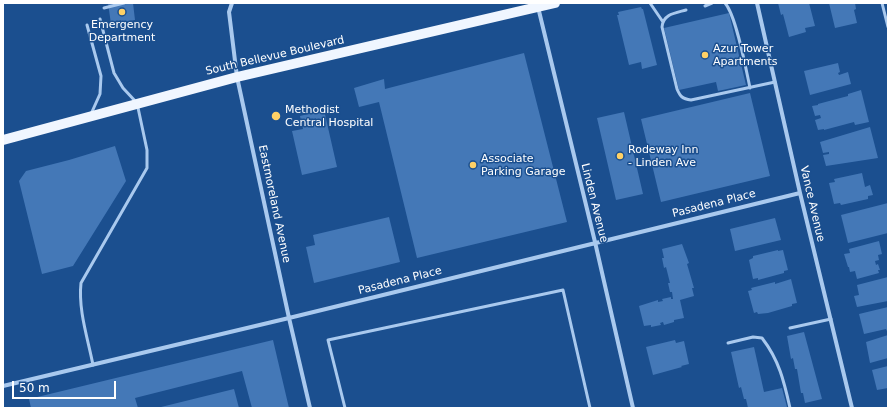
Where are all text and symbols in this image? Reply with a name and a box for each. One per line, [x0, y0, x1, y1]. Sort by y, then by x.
marker: Emergency Department [117, 7, 127, 17]
place label: Emergency Department [89, 18, 155, 44]
street label: South Bellevue Boulevard [204, 34, 346, 78]
place label: Azur Tower Apartments [713, 42, 778, 68]
marker: Azur Tower Apartments [700, 50, 710, 60]
place label: Methodist Central Hospital [285, 103, 373, 129]
marker: Methodist Central Hospital [270, 110, 282, 122]
place label: Rodeway Inn - Linden Ave [628, 143, 699, 169]
street label: Eastmoreland Avenue [255, 144, 293, 264]
marker: Rodeway Inn - Linden Ave [615, 151, 625, 161]
place label: Associate Parking Garage [481, 152, 566, 178]
marker: Associate Parking Garage [468, 160, 478, 170]
street label: Linden Avenue [578, 162, 610, 244]
street label: Vance Avenue [797, 165, 827, 243]
street label: Pasadena Place [671, 187, 757, 221]
street label: Pasadena Place [357, 264, 443, 298]
scale bar [14, 373, 118, 399]
text: 50 m [19, 381, 50, 395]

